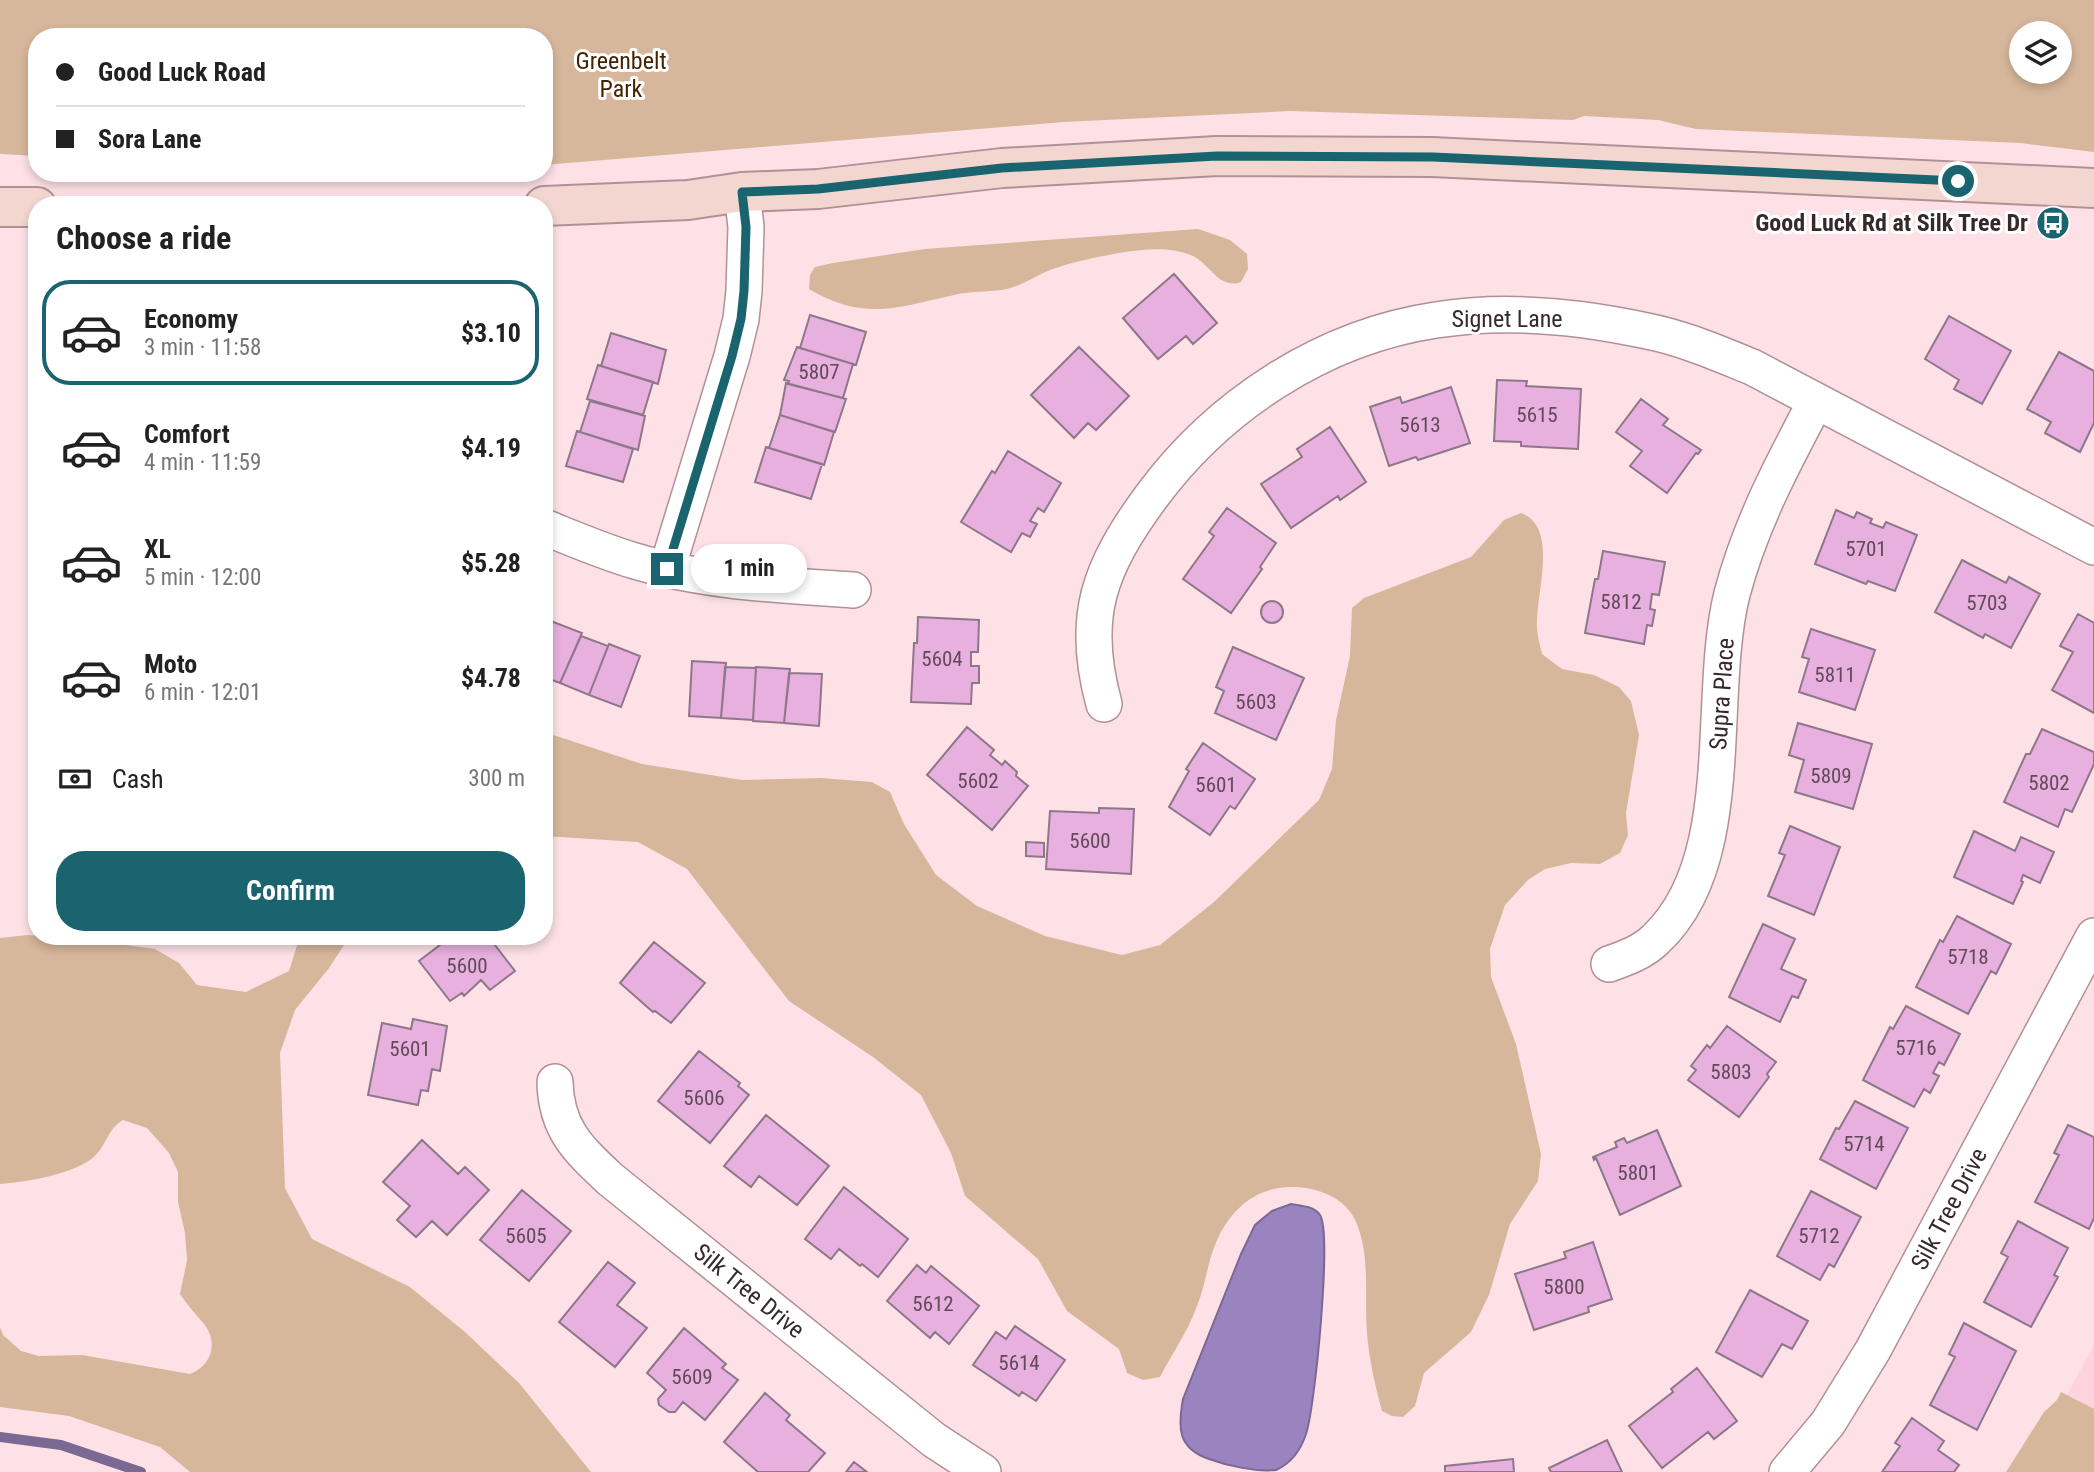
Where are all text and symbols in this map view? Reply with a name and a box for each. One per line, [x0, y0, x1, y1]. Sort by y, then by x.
map controls [2009, 21, 2072, 84]
button: layers [2009, 21, 2072, 84]
park label: Greenbelt Park [575, 47, 667, 103]
text: Good Luck Road [98, 57, 266, 87]
text: Sora Lane [98, 124, 201, 154]
route start [1942, 165, 1974, 197]
bus stop icon: Good Luck Rd at Silk Tree Dr [2034, 204, 2072, 242]
place label: Good Luck Rd at Silk Tree Dr [1755, 209, 2028, 237]
text: Choose a ride [56, 219, 231, 257]
icon: car [60, 301, 123, 364]
text: Economy [144, 304, 238, 334]
street label: Signet Lane [1451, 305, 1563, 333]
text: $3.10 [461, 318, 521, 348]
text: 3 min · 11:58 [144, 334, 261, 361]
house number: 5807 [798, 360, 840, 384]
house number: 5615 [1516, 403, 1558, 427]
house number: 5613 [1399, 413, 1441, 437]
icon: car [60, 416, 123, 479]
text: Comfort [144, 419, 230, 449]
text: $4.19 [461, 433, 521, 463]
text: 4 min · 11:59 [144, 449, 261, 476]
icon: car [60, 531, 123, 594]
text: XL [144, 534, 171, 564]
house number: 5701 [1845, 537, 1887, 561]
callout: 1 min [692, 544, 807, 594]
text: $5.28 [461, 548, 521, 578]
route end [651, 553, 683, 585]
text: 1 min [723, 555, 775, 582]
text: 5 min · 12:00 [144, 564, 261, 591]
house number: 5812 [1600, 590, 1642, 614]
house number: 5703 [1966, 591, 2008, 615]
street label: Supra Place [1704, 637, 1740, 751]
icon: car [60, 646, 123, 709]
house number: 5604 [921, 647, 963, 671]
text: Moto [144, 649, 197, 679]
text: $4.78 [461, 663, 521, 693]
house number: 5811 [1814, 663, 1856, 687]
text: 6 min · 12:01 [144, 679, 261, 706]
house number: 5603 [1235, 690, 1277, 714]
icon: cash [56, 760, 94, 798]
text: Cash [112, 764, 164, 794]
house number: 5809 [1810, 764, 1852, 788]
text: 300 m [468, 765, 525, 792]
house number: 5602 [957, 769, 999, 793]
house number: 5802 [2028, 771, 2070, 795]
house number: 5601 [1195, 773, 1237, 797]
house number: 5600 [1069, 829, 1111, 853]
button: Confirm [56, 851, 525, 931]
house number: 5718 [1947, 945, 1989, 969]
house number: 5600 [446, 954, 488, 978]
house number: 5716 [1895, 1036, 1937, 1060]
house number: 5601 [389, 1037, 431, 1061]
house number: 5803 [1710, 1060, 1752, 1084]
house number: 5606 [683, 1086, 725, 1110]
house number: 5714 [1843, 1132, 1885, 1156]
street label: Silk Tree Drive [1905, 1143, 1993, 1275]
house number: 5801 [1617, 1161, 1659, 1185]
house number: 5605 [505, 1224, 547, 1248]
house number: 5712 [1798, 1224, 1840, 1248]
street label: Silk Tree Drive [688, 1238, 810, 1344]
house number: 5800 [1543, 1275, 1585, 1299]
house number: 5612 [912, 1292, 954, 1316]
house number: 5614 [998, 1351, 1040, 1375]
house number: 5609 [671, 1365, 713, 1389]

